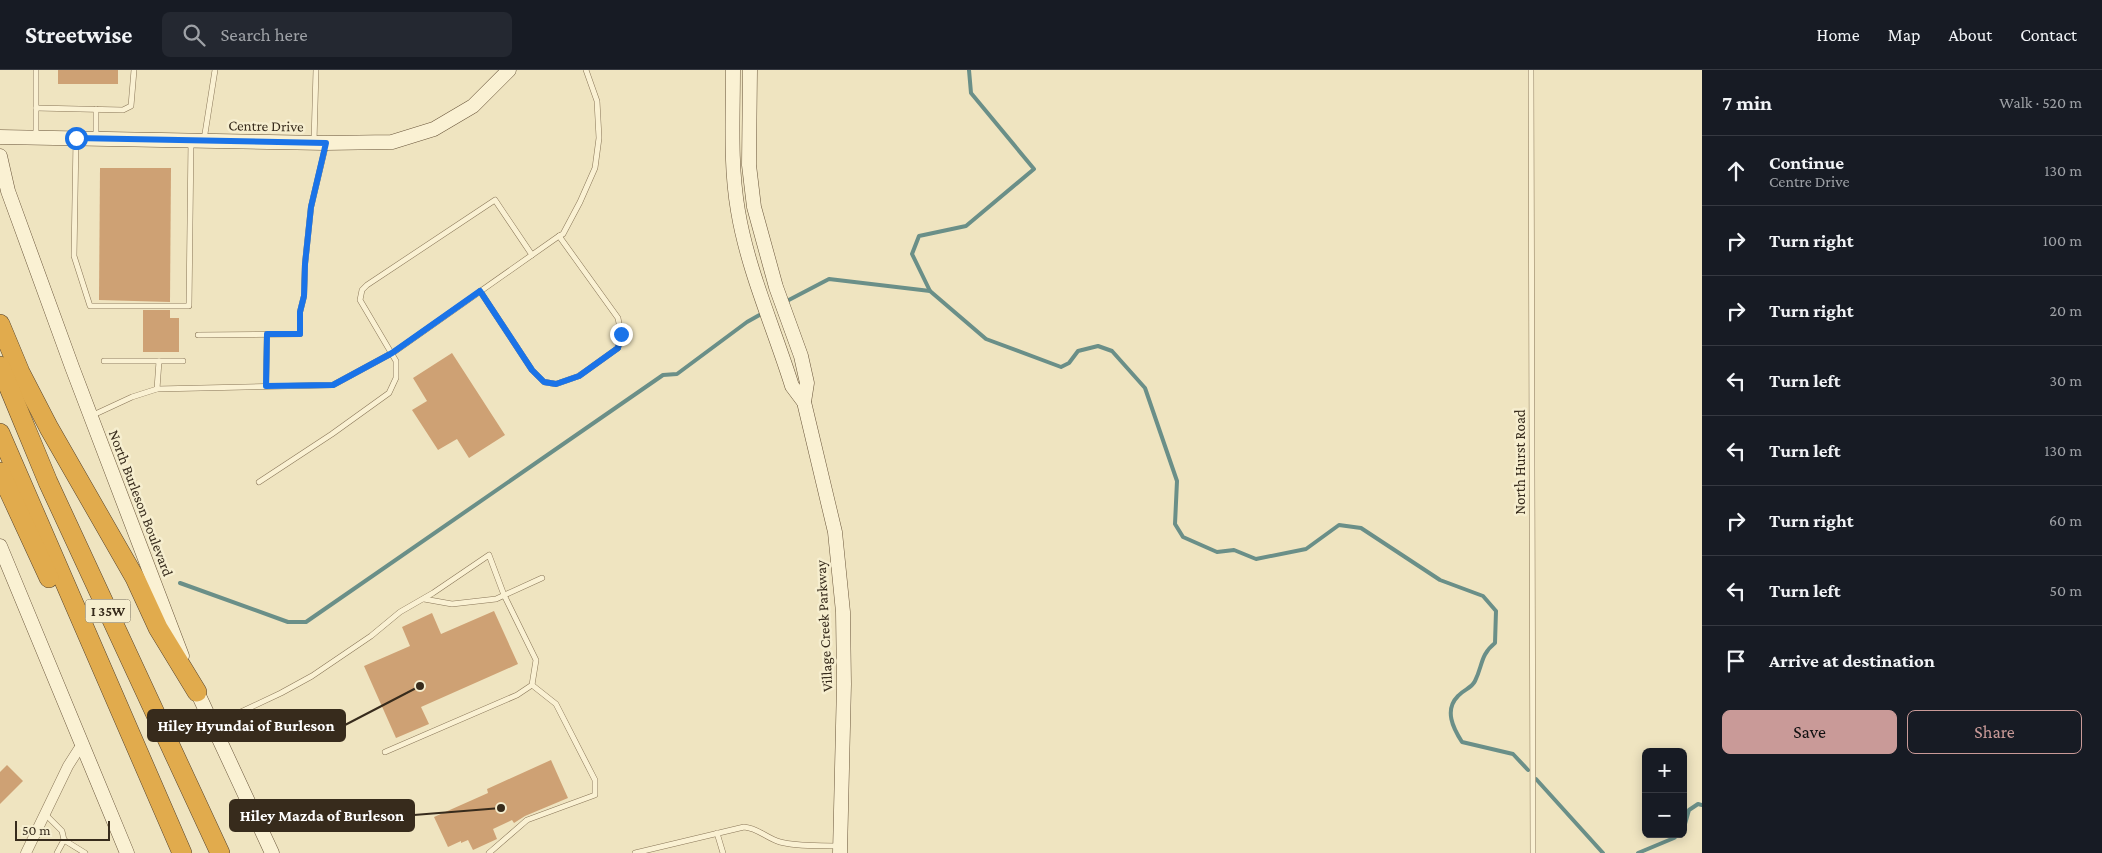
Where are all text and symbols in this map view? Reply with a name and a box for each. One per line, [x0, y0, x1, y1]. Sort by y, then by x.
search box [162, 12, 512, 57]
text: Streetwise [25, 21, 132, 48]
icon: search [180, 21, 208, 49]
text: Search here [220, 24, 308, 45]
text: Home [1817, 25, 1860, 45]
text: Map [1888, 25, 1920, 45]
text: About [1948, 25, 1992, 45]
text: Contact [2020, 25, 2077, 45]
text: 7 min [1722, 91, 1772, 115]
text: Walk · 520 m [1999, 94, 2082, 111]
street label: Centre Drive [228, 117, 304, 135]
route start [65, 127, 88, 150]
text: Continue [1769, 152, 1844, 173]
icon: ahead [1722, 157, 1750, 185]
text: 130 m [2044, 162, 2082, 179]
text: Centre Drive [1769, 173, 1849, 190]
icon: right [1722, 227, 1750, 255]
text: Turn right [1769, 230, 1854, 251]
text: 100 m [2043, 232, 2082, 249]
icon: right [1722, 297, 1750, 325]
text: Turn right [1769, 300, 1854, 321]
text: 20 m [2049, 302, 2082, 319]
route end [610, 323, 633, 346]
icon: left [1722, 367, 1750, 395]
text: Turn left [1769, 370, 1841, 391]
text: 30 m [2050, 372, 2082, 389]
street label: North Hurst Road [1512, 409, 1528, 515]
street label: North Burleson Boulevard [106, 428, 176, 578]
icon: left [1722, 437, 1750, 465]
text: Turn left [1769, 440, 1841, 461]
text: 130 m [2044, 442, 2082, 459]
icon: right [1722, 507, 1750, 535]
text: Turn right [1769, 510, 1854, 531]
text: 60 m [2049, 512, 2082, 529]
street label: Village Creek Parkway [813, 560, 836, 692]
icon: left [1722, 577, 1750, 605]
text: Turn left [1769, 580, 1841, 601]
text: 50 m [2050, 582, 2082, 599]
road number: I 35W [86, 600, 130, 622]
icon: arrive [1722, 647, 1750, 675]
text: Arrive at destination [1769, 650, 1935, 671]
callout: Hiley Hyundai of Burleson [148, 710, 345, 741]
button: Save [1722, 710, 1897, 754]
button: Share [1907, 710, 2082, 754]
text: Hiley Hyundai of Burleson [157, 717, 335, 734]
map controls [1642, 748, 1687, 838]
button: + [1642, 748, 1687, 793]
button: − [1642, 793, 1687, 838]
callout: Hiley Mazda of Burleson [230, 800, 414, 831]
text: Hiley Mazda of Burleson [240, 807, 404, 824]
scale bar [15, 818, 110, 841]
text: 50 m [22, 822, 50, 838]

